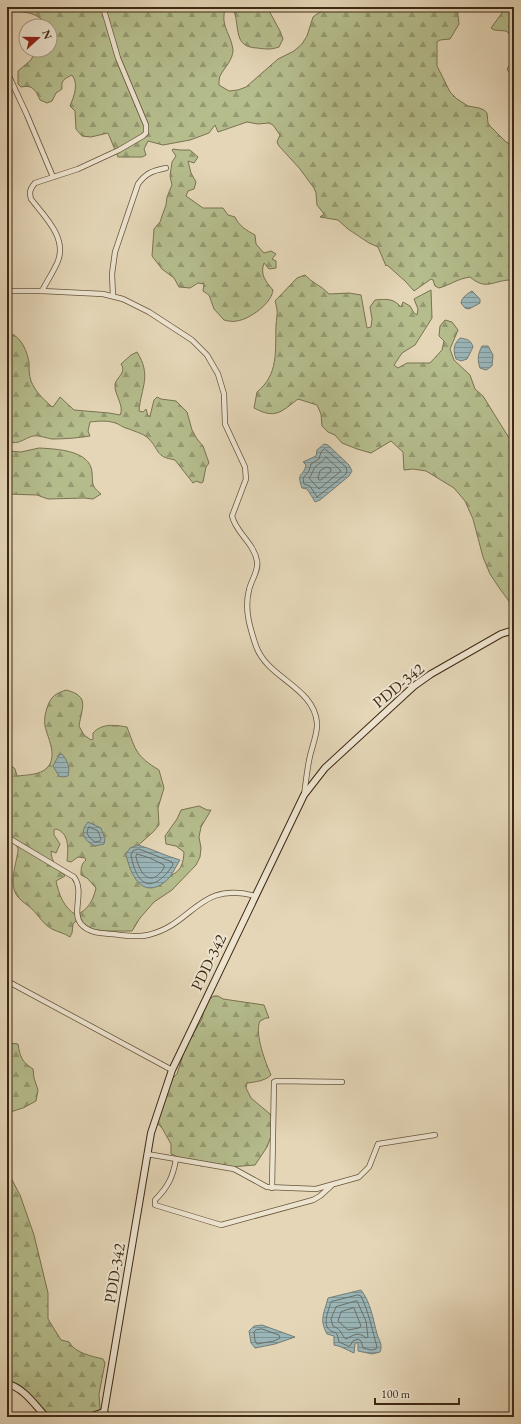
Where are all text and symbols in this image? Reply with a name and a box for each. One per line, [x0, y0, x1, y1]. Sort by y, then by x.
north arrow [18, 18, 58, 58]
text: N [39, 28, 56, 41]
street label: PDD-342 [368, 658, 429, 713]
street label: PDD-342 [186, 930, 231, 994]
street label: PDD-342 [99, 1241, 130, 1305]
scale bar [375, 1380, 459, 1406]
text: 100 m [381, 1386, 411, 1402]

